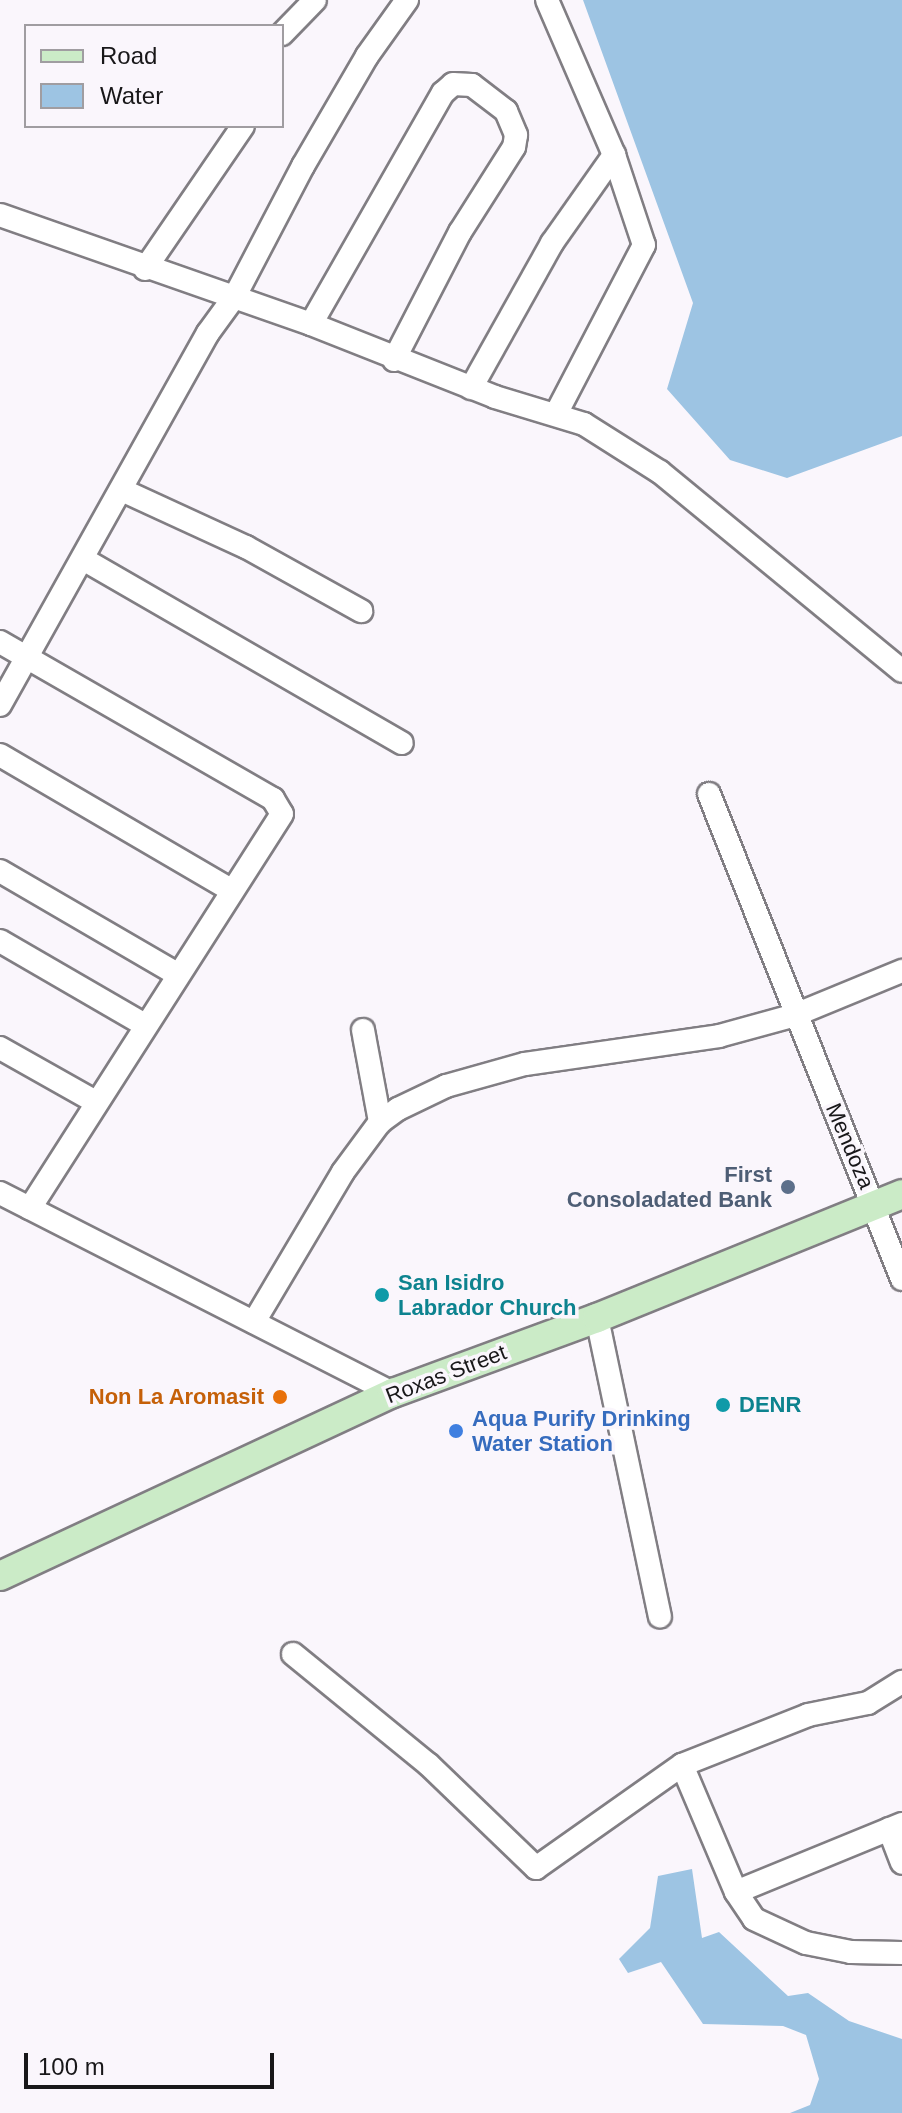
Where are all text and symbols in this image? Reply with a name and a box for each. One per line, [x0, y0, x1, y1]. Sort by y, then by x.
legend [24, 24, 284, 128]
text: Road [100, 42, 157, 69]
text: Water [100, 82, 163, 109]
street label: Mendoza [820, 1099, 880, 1193]
place label: First Consoladated Bank [567, 1161, 772, 1212]
marker: First Consoladated Bank [779, 1178, 797, 1196]
place label: San Isidro Labrador Church [398, 1269, 576, 1320]
marker: San Isidro Labrador Church [373, 1286, 391, 1304]
street label: Roxas Street [382, 1339, 510, 1409]
place label: Non La Aromasit [88, 1384, 264, 1410]
marker: Non La Aromasit [271, 1388, 289, 1406]
place label: DENR [739, 1392, 801, 1418]
marker: DENR [714, 1396, 732, 1414]
place label: Aqua Purify Drinking Water Station [472, 1405, 691, 1456]
marker: Aqua Purify Drinking Water Station [447, 1422, 465, 1440]
scale bar [28, 2037, 278, 2087]
text: 100 m [38, 2053, 105, 2080]

